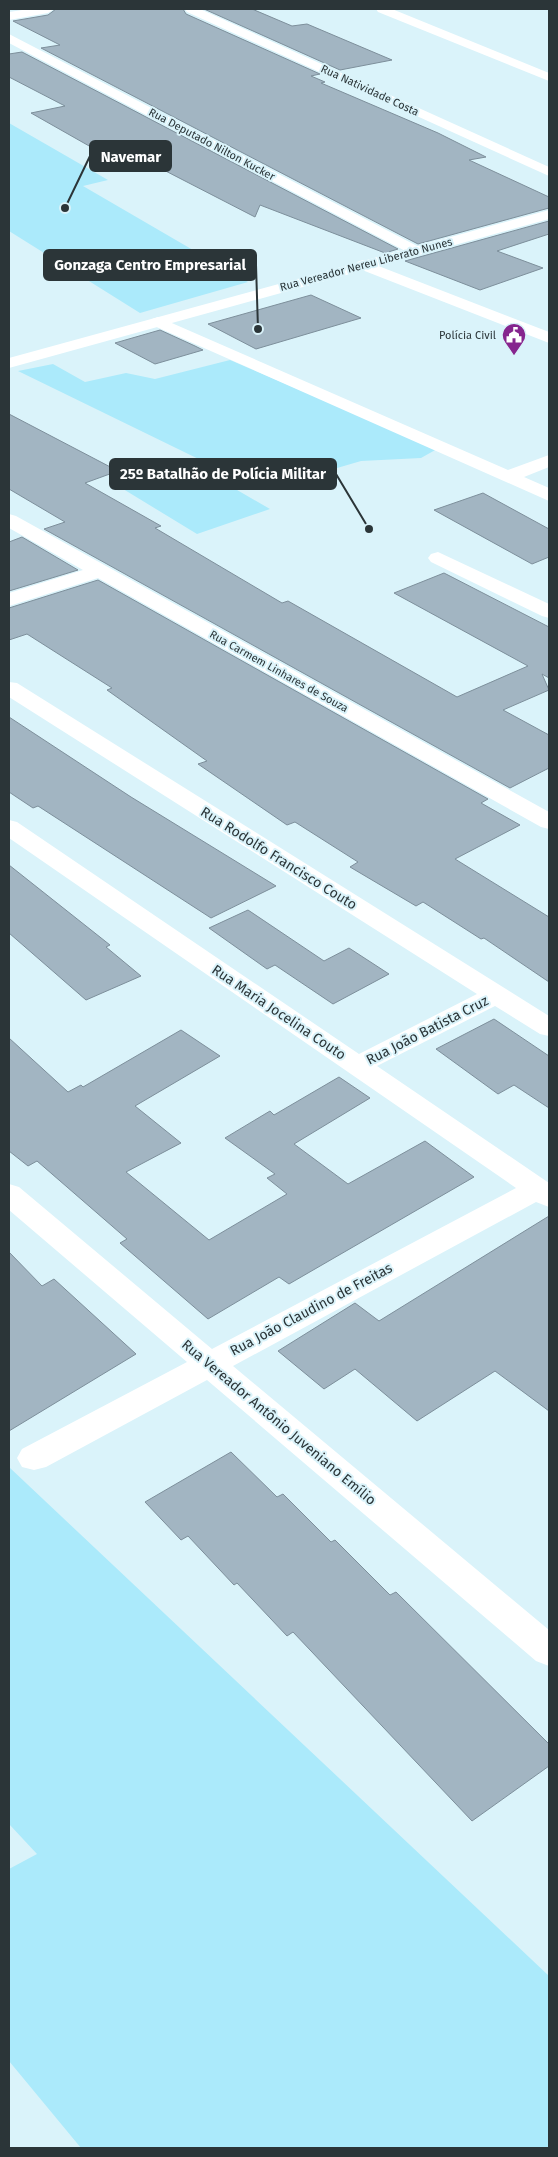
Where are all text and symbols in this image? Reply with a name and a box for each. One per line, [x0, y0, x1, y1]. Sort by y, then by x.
street label: Rua Natividade Costa [319, 62, 421, 119]
street label: Rua Deputado Nilton Kucker [146, 106, 278, 184]
callout: Navemar [90, 141, 171, 171]
text: Navemar [101, 148, 162, 166]
street label: Rua Vereador Nereu Liberato Nunes [278, 235, 454, 294]
callout: Gonzaga Centro Empresarial [44, 250, 256, 280]
text: Gonzaga Centro Empresarial [54, 256, 246, 274]
public building icon: Polícia Civil [501, 322, 527, 356]
place label: Polícia Civil [439, 329, 496, 342]
callout: 25º Batalhão de Polícia Militar [110, 459, 336, 489]
text: 25º Batalhão de Polícia Militar [120, 465, 327, 483]
street label: Rua Carmem Linhares de Souza [207, 628, 350, 715]
street label: Rua Rodolfo Francisco Couto [197, 803, 360, 914]
street label: Rua Maria Jocelina Couto [208, 961, 349, 1064]
street label: Rua João Batista Cruz [363, 992, 491, 1069]
street label: Rua João Claudino de Freitas [227, 1259, 396, 1360]
street label: Rua Vereador Antônio Juveniano Emílio [178, 1336, 379, 1509]

